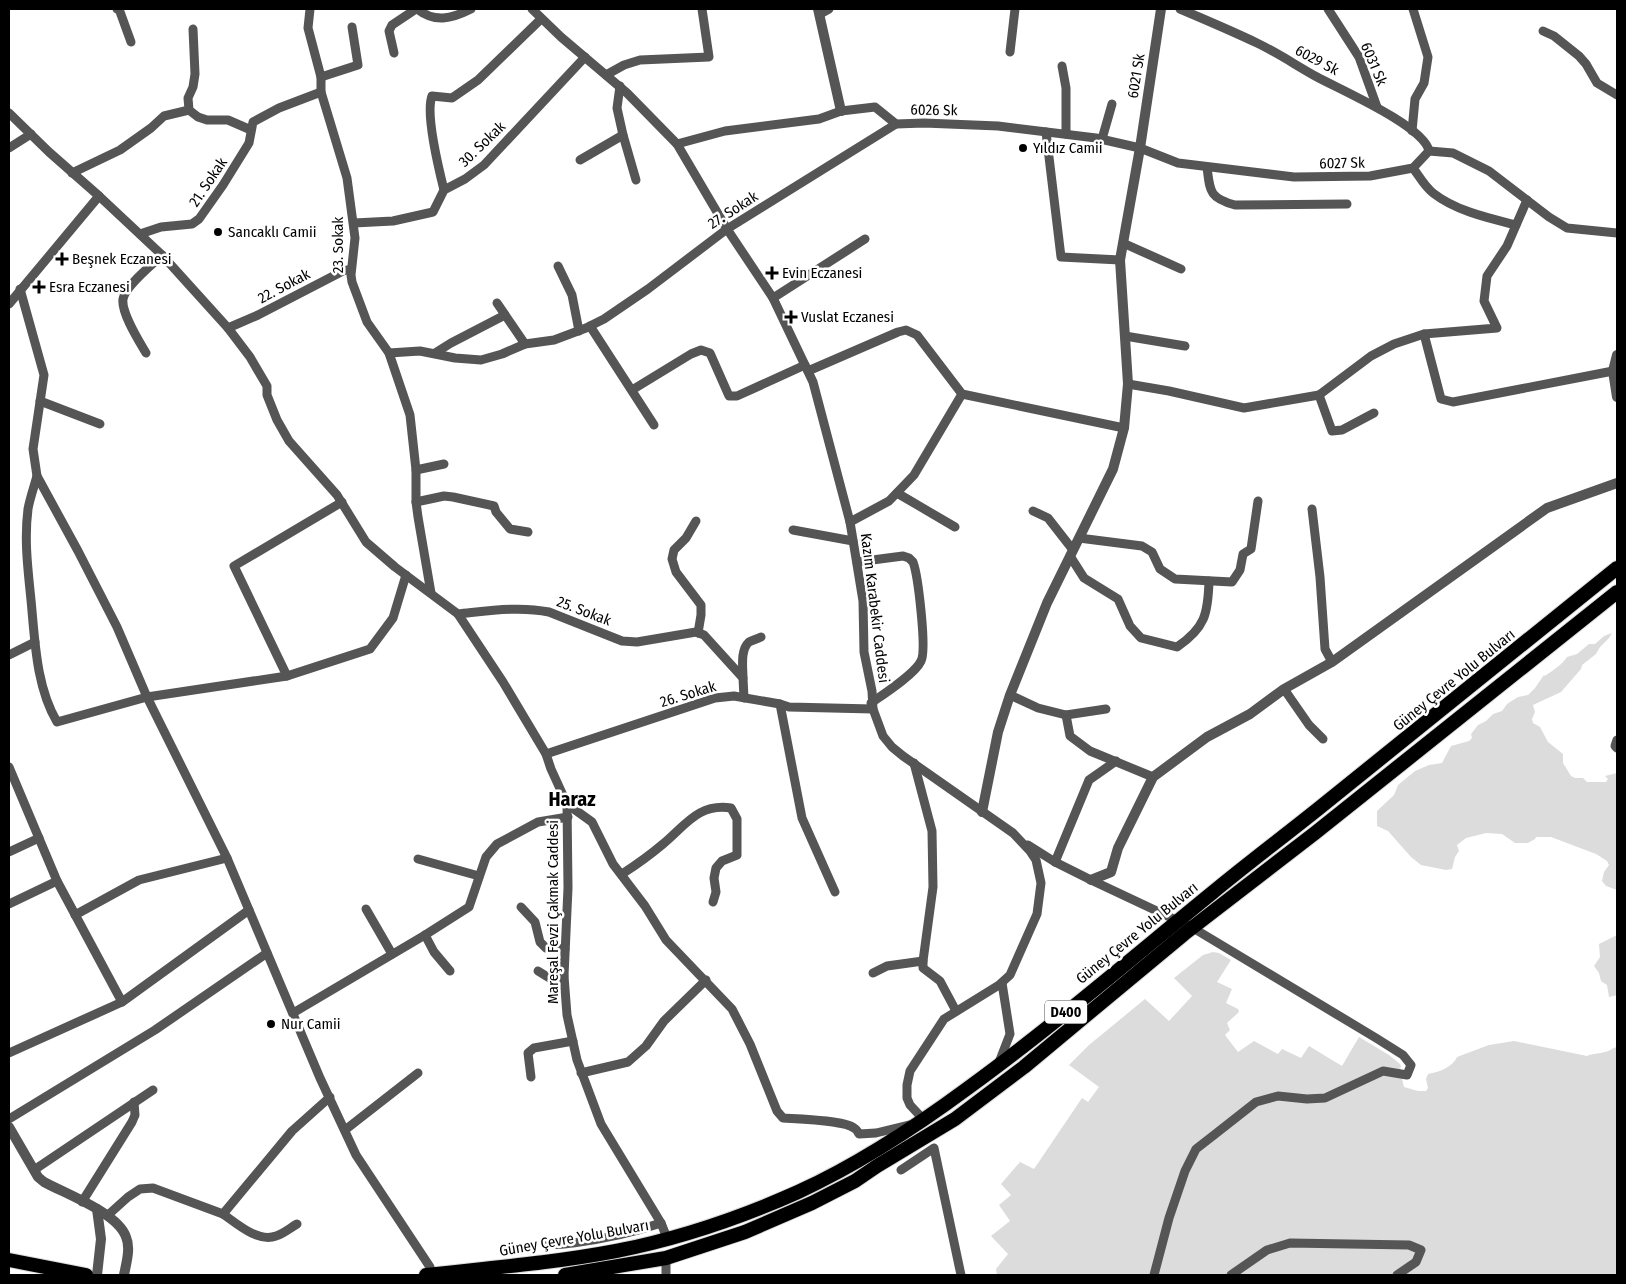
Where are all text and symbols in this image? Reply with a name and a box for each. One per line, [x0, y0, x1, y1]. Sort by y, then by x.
street label: 6031 Sk [1357, 40, 1391, 88]
street label: 6029 Sk [1292, 41, 1342, 79]
street label: 6021 Sk [1124, 52, 1148, 100]
street label: 6026 Sk [910, 101, 958, 119]
street label: 30. Sokak [455, 117, 509, 171]
place label: Yıldız Camii [1033, 139, 1103, 157]
marker: Yıldız Camii [1017, 142, 1029, 154]
street label: 21. Sokak [185, 154, 231, 210]
street label: 6027 Sk [1319, 154, 1365, 172]
street label: 27. Sokak [705, 187, 761, 233]
street label: 23. Sokak [329, 217, 347, 273]
place label: Sancaklı Camii [228, 223, 317, 241]
marker: Sancaklı Camii [212, 226, 224, 238]
place label: Beşnek Eczanesi [72, 250, 172, 268]
marker: Beşnek Eczanesi [56, 253, 68, 265]
place label: Evin Eczanesi [782, 264, 862, 282]
street label: 22. Sokak [255, 265, 313, 307]
marker: Evin Eczanesi [766, 267, 778, 279]
place label: Esra Eczanesi [49, 278, 130, 296]
marker: Esra Eczanesi [33, 281, 45, 293]
place label: Vuslat Eczanesi [801, 308, 894, 326]
marker: Vuslat Eczanesi [785, 311, 797, 323]
street label: Kazım Karabekir Caddesi [857, 532, 893, 684]
street label: 25. Sokak [554, 592, 614, 630]
street label: Güney Çevre Yolu Bulvarı [1389, 625, 1519, 735]
street label: 26. Sokak [658, 677, 718, 711]
district label: Haraz [548, 787, 596, 811]
street label: Mareşal Fevzi Çakmak Caddesi [544, 820, 562, 1004]
street label: Güney Çevre Yolu Bulvarı [1072, 878, 1202, 988]
road number: D400 [1045, 1000, 1087, 1024]
place label: Nur Camii [281, 1015, 341, 1033]
marker: Nur Camii [265, 1018, 277, 1030]
street label: Güney Çevre Yolu Bulvarı [498, 1216, 650, 1260]

